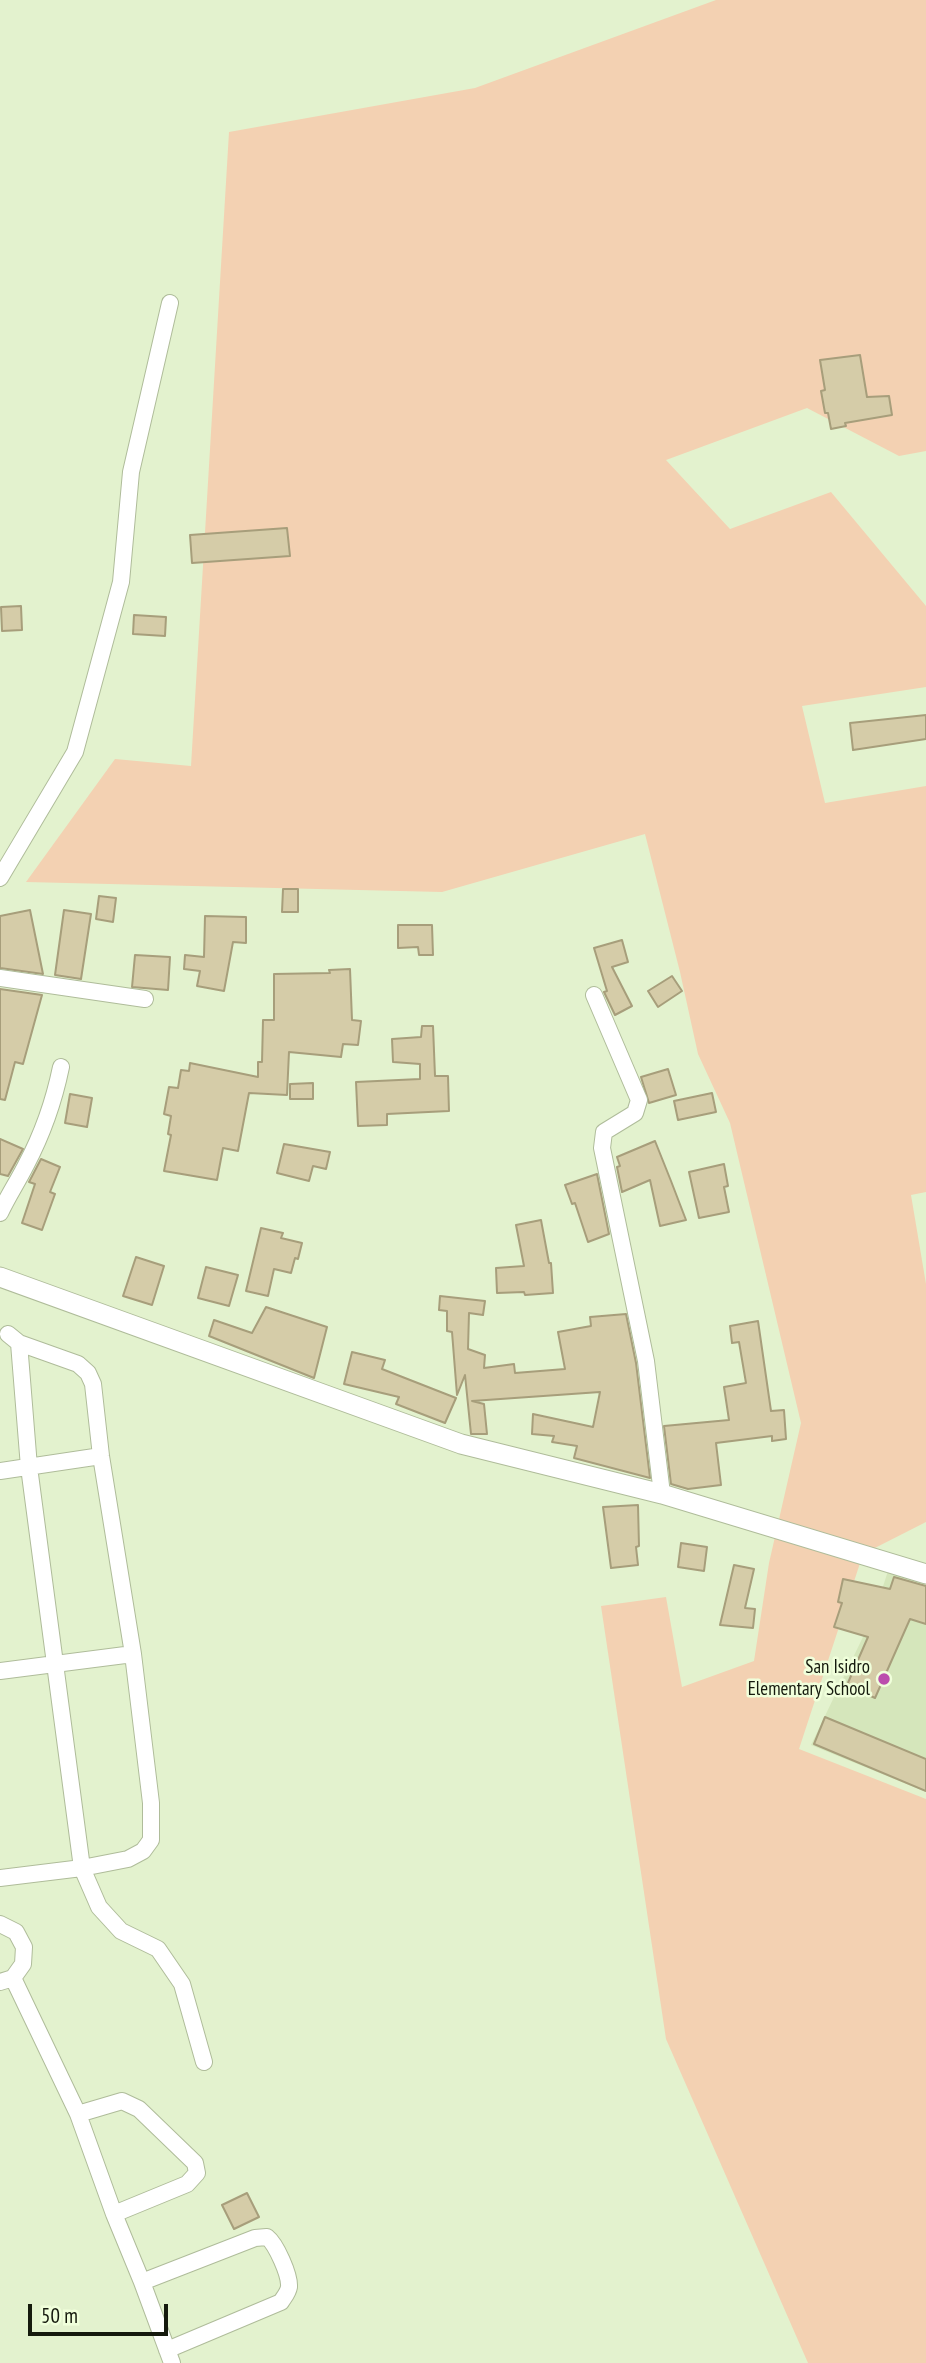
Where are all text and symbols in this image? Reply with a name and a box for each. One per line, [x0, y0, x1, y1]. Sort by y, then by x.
place label: San Isidro Elementary School [748, 1657, 870, 1701]
marker: San Isidro Elementary School [876, 1671, 892, 1687]
scale bar [32, 2290, 172, 2334]
text: 50 m [41, 2302, 78, 2329]

